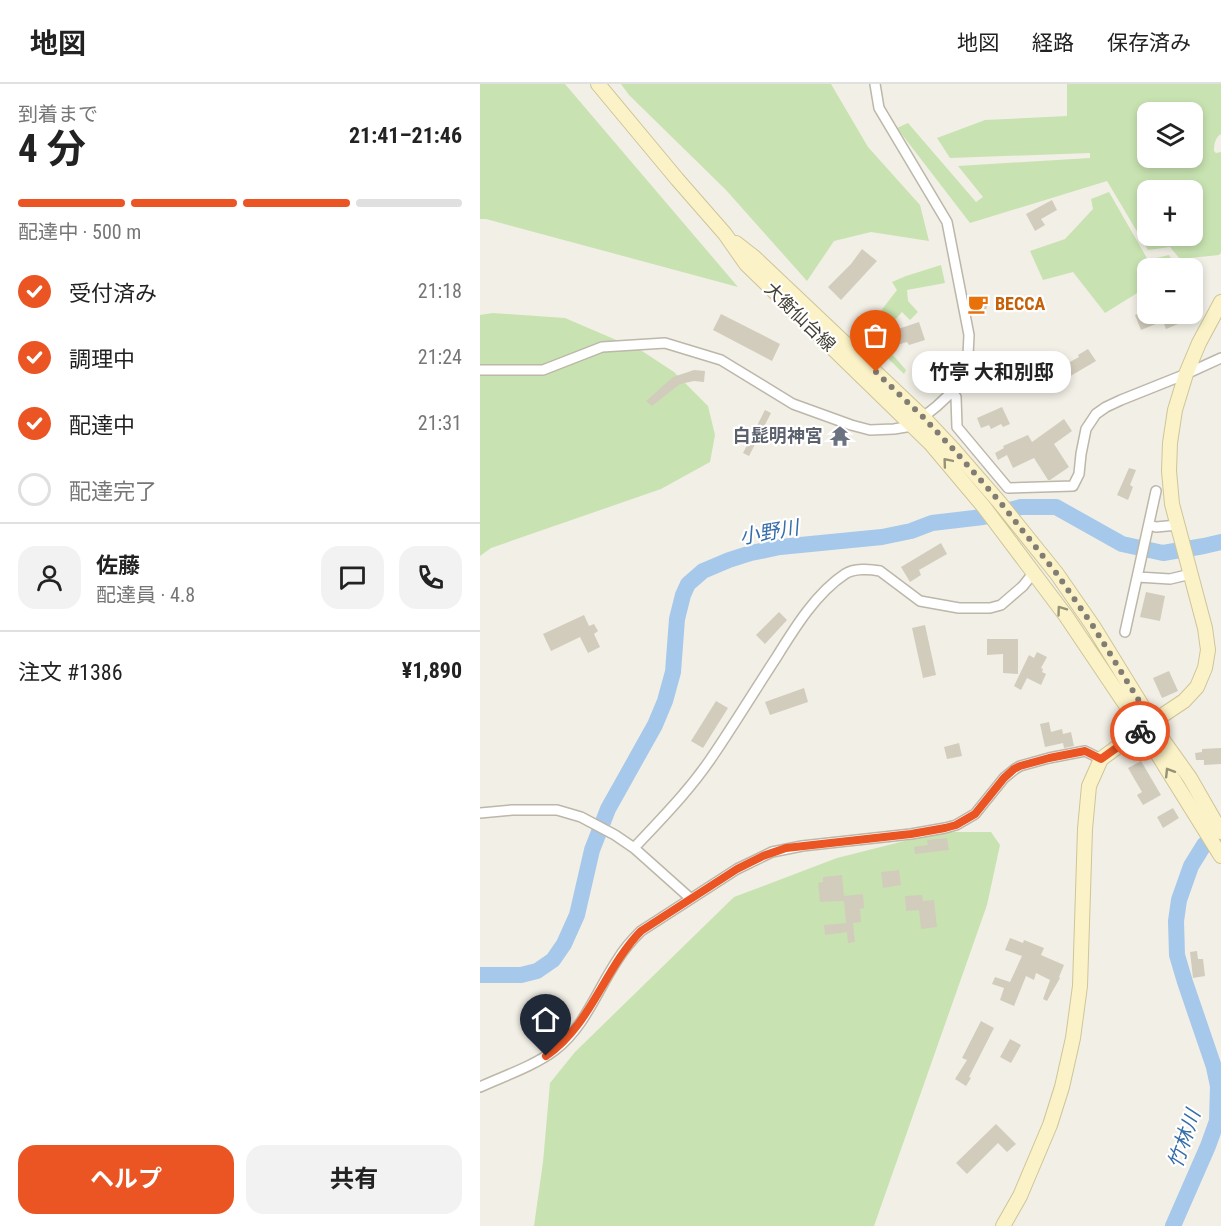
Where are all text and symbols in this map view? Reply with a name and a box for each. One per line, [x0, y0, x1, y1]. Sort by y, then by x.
text: 地図 [30, 27, 86, 60]
text: 地図 [957, 31, 999, 55]
text: 経路 [1032, 31, 1074, 55]
text: 保存済み [1107, 31, 1191, 55]
text: 到着まで [18, 102, 98, 126]
map controls [1137, 102, 1203, 324]
button: layers [1137, 102, 1203, 168]
text: 21:41–21:46 [349, 123, 462, 148]
text: 4 分 [18, 126, 86, 172]
button: + [1137, 180, 1203, 246]
text: 配達中 · 500 m [18, 220, 141, 244]
button: − [1137, 258, 1203, 324]
icon: check [18, 275, 51, 308]
street label: 大衡仙台線 [761, 278, 840, 355]
text: 21:18 [418, 279, 462, 303]
text: 受付済み [69, 281, 157, 306]
cafe icon: BECCA [966, 292, 990, 316]
place label: BECCA [995, 293, 1045, 314]
pin [850, 310, 901, 372]
icon: bag [859, 319, 892, 352]
icon: check [18, 341, 51, 374]
text: 21:24 [418, 345, 462, 369]
text: 調理中 [69, 347, 135, 372]
callout: 竹亭 大和別邸 [912, 351, 1071, 393]
text: 竹亭 大和別邸 [929, 360, 1054, 384]
icon: check [18, 407, 51, 440]
text: 21:31 [418, 411, 462, 435]
text: 配達中 [69, 413, 135, 438]
temple icon: 白髭明神宮 [828, 424, 852, 448]
place label: 白髭明神宮 [733, 425, 823, 446]
one-way arrow [943, 458, 954, 469]
text: 配達完了 [69, 479, 157, 504]
water label: 小野川 [737, 515, 803, 549]
button: person [18, 546, 81, 609]
button: chat [321, 546, 384, 609]
button: phone [399, 546, 462, 609]
text: 佐藤 [96, 553, 140, 578]
text: 配達員 · 4.8 [96, 583, 195, 607]
one-way arrow [1057, 606, 1068, 617]
text: ¥1,890 [402, 658, 462, 683]
text: 注文 #1386 [18, 660, 123, 685]
courier [1110, 701, 1170, 761]
icon: bike [1124, 715, 1157, 748]
one-way arrow [1165, 768, 1177, 778]
pin [520, 994, 571, 1056]
icon: home [529, 1003, 562, 1036]
water label: 竹林川 [1163, 1105, 1206, 1171]
button: ヘルプ [18, 1145, 234, 1214]
button: 共有 [246, 1145, 462, 1214]

